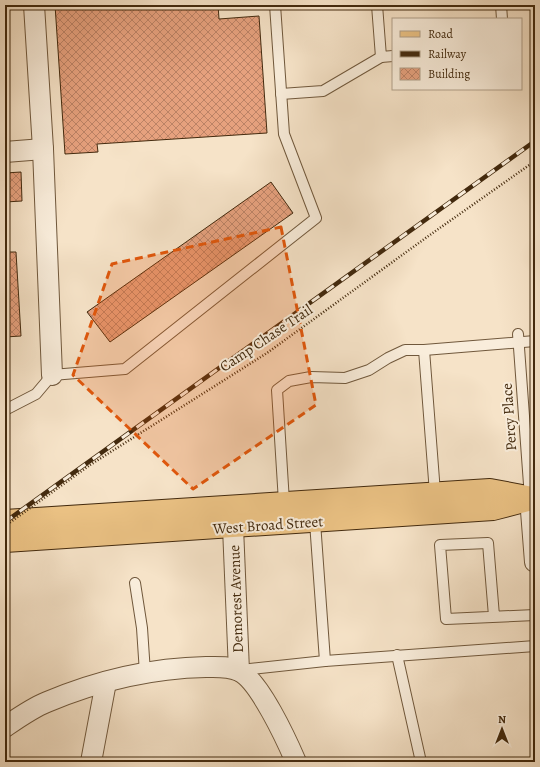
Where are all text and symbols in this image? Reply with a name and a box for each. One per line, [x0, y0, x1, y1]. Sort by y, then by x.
legend [392, 18, 522, 90]
text: Road [428, 26, 454, 42]
text: Railway [428, 46, 467, 62]
text: Building [428, 66, 470, 82]
street label: Camp Chase Trail [216, 299, 317, 377]
street label: Percy Place [497, 382, 521, 451]
street label: West Broad Street [211, 511, 324, 539]
street label: Demorest Avenue [224, 544, 248, 653]
north arrow [482, 709, 522, 749]
text: N [498, 712, 506, 727]

